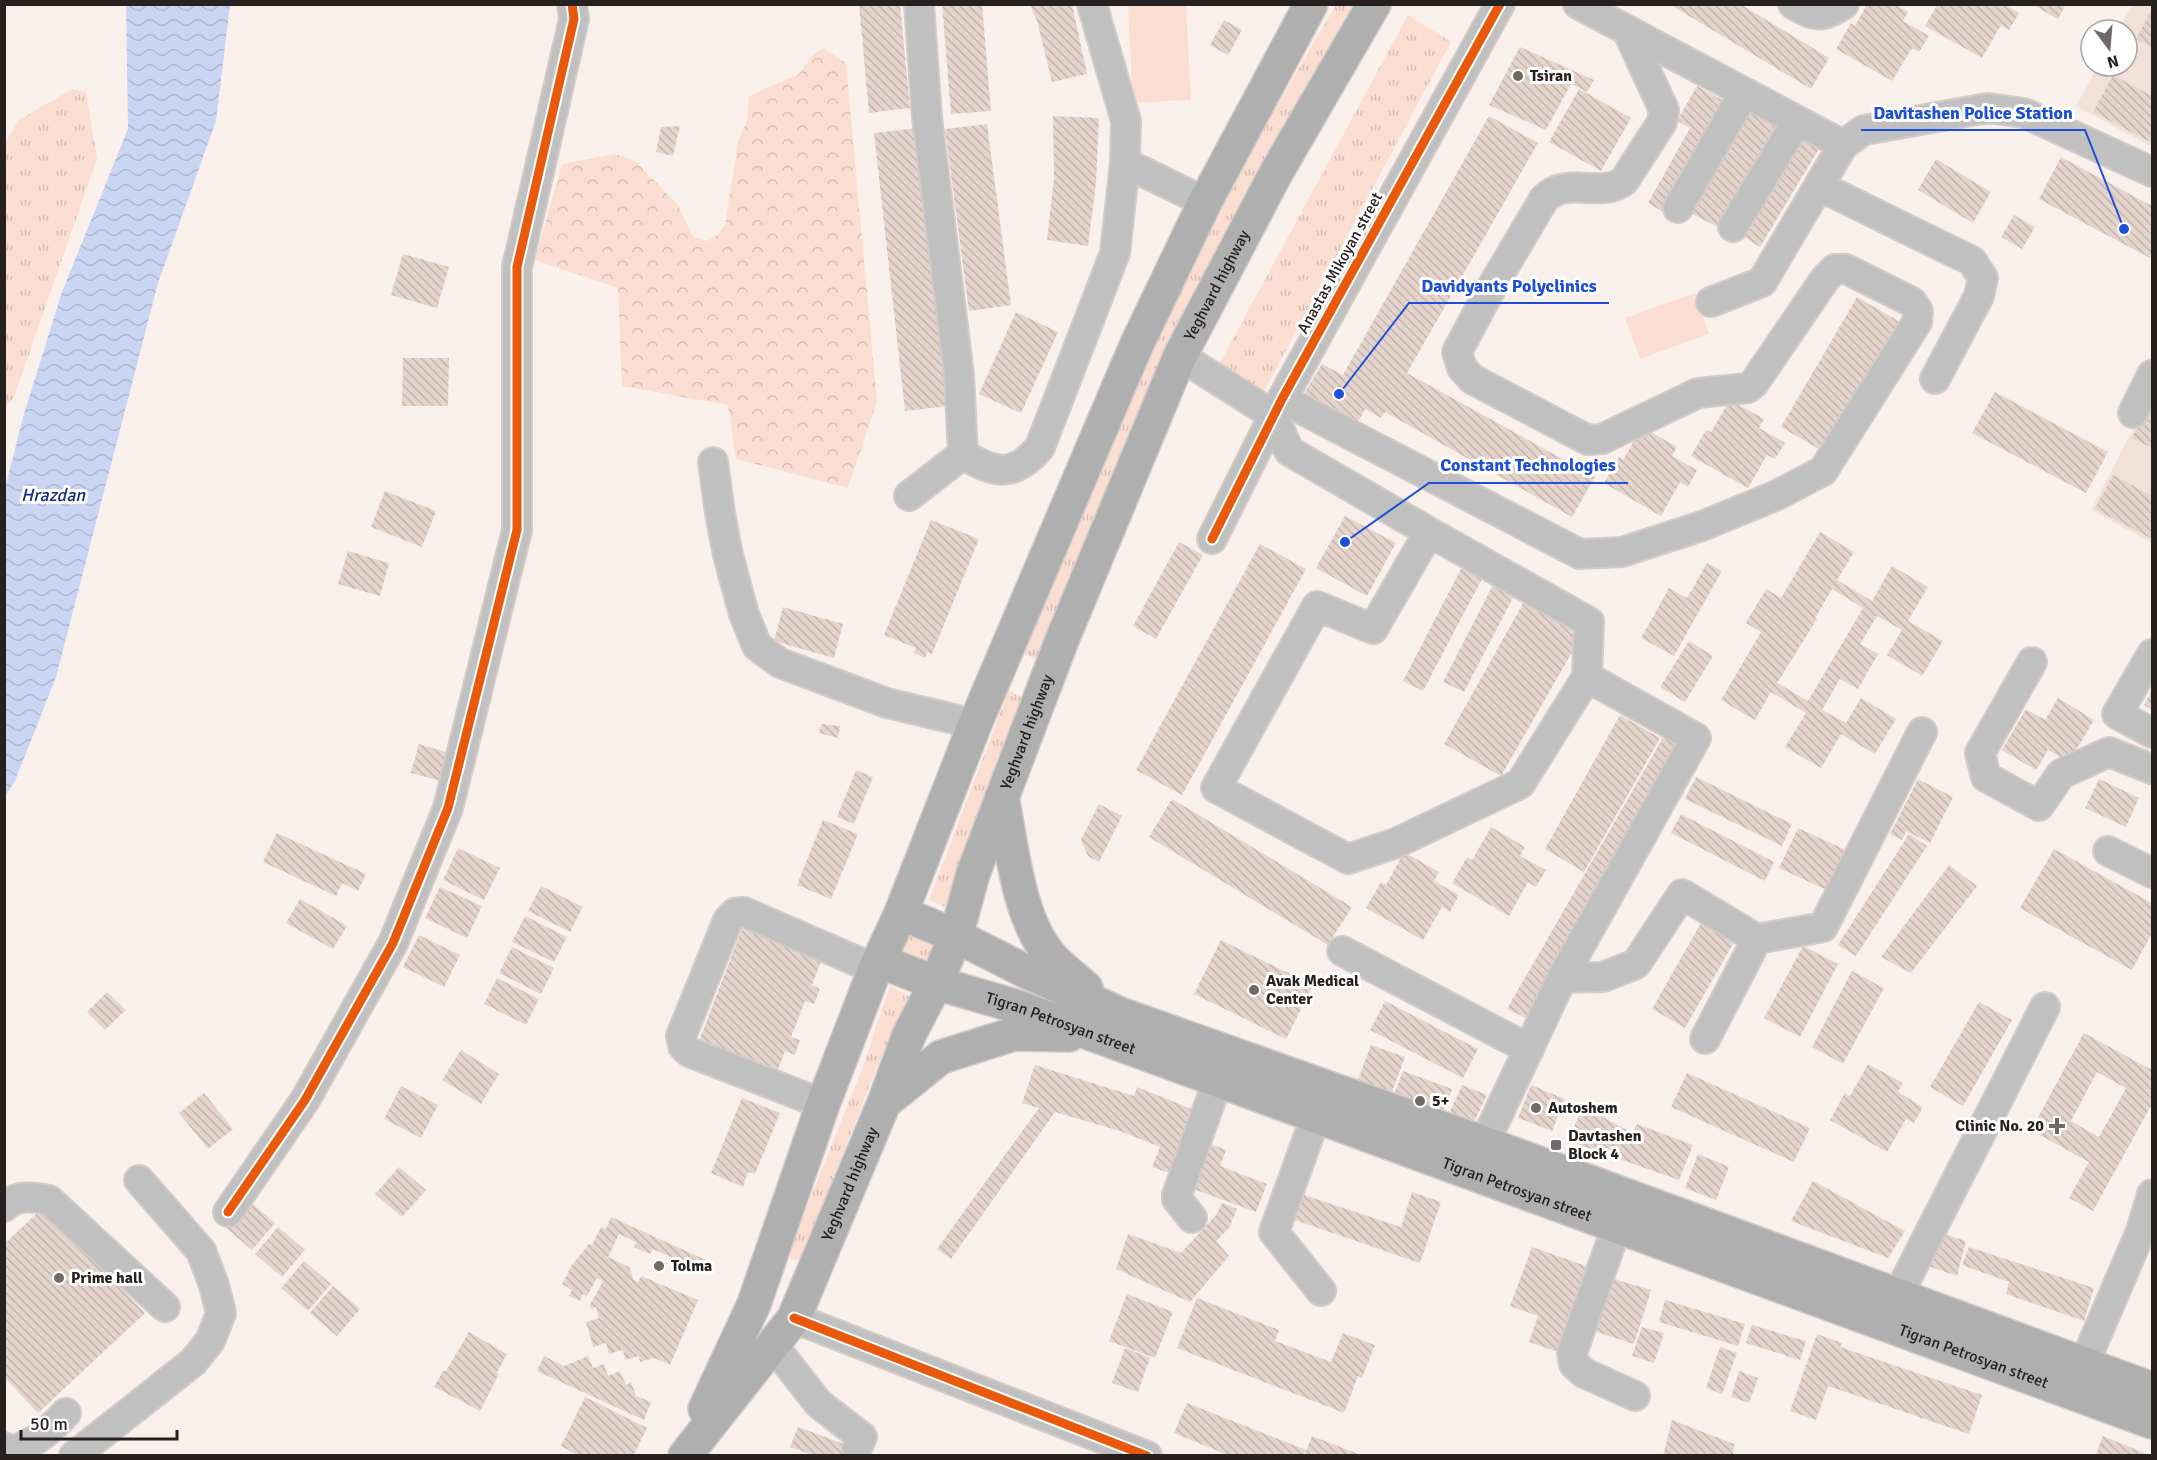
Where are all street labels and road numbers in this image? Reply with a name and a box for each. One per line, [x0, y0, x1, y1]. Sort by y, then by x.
street label: Anastas Mikoyan street [1293, 189, 1387, 337]
street label: Yeghvard highway [1180, 226, 1254, 344]
street label: Yeghvard highway [996, 671, 1058, 793]
street label: Tigran Petrosyan street [983, 988, 1138, 1059]
street label: Yeghvard highway [817, 1123, 883, 1244]
street label: Tigran Petrosyan street [1440, 1153, 1595, 1226]
street label: Tigran Petrosyan street [1896, 1320, 2051, 1393]

